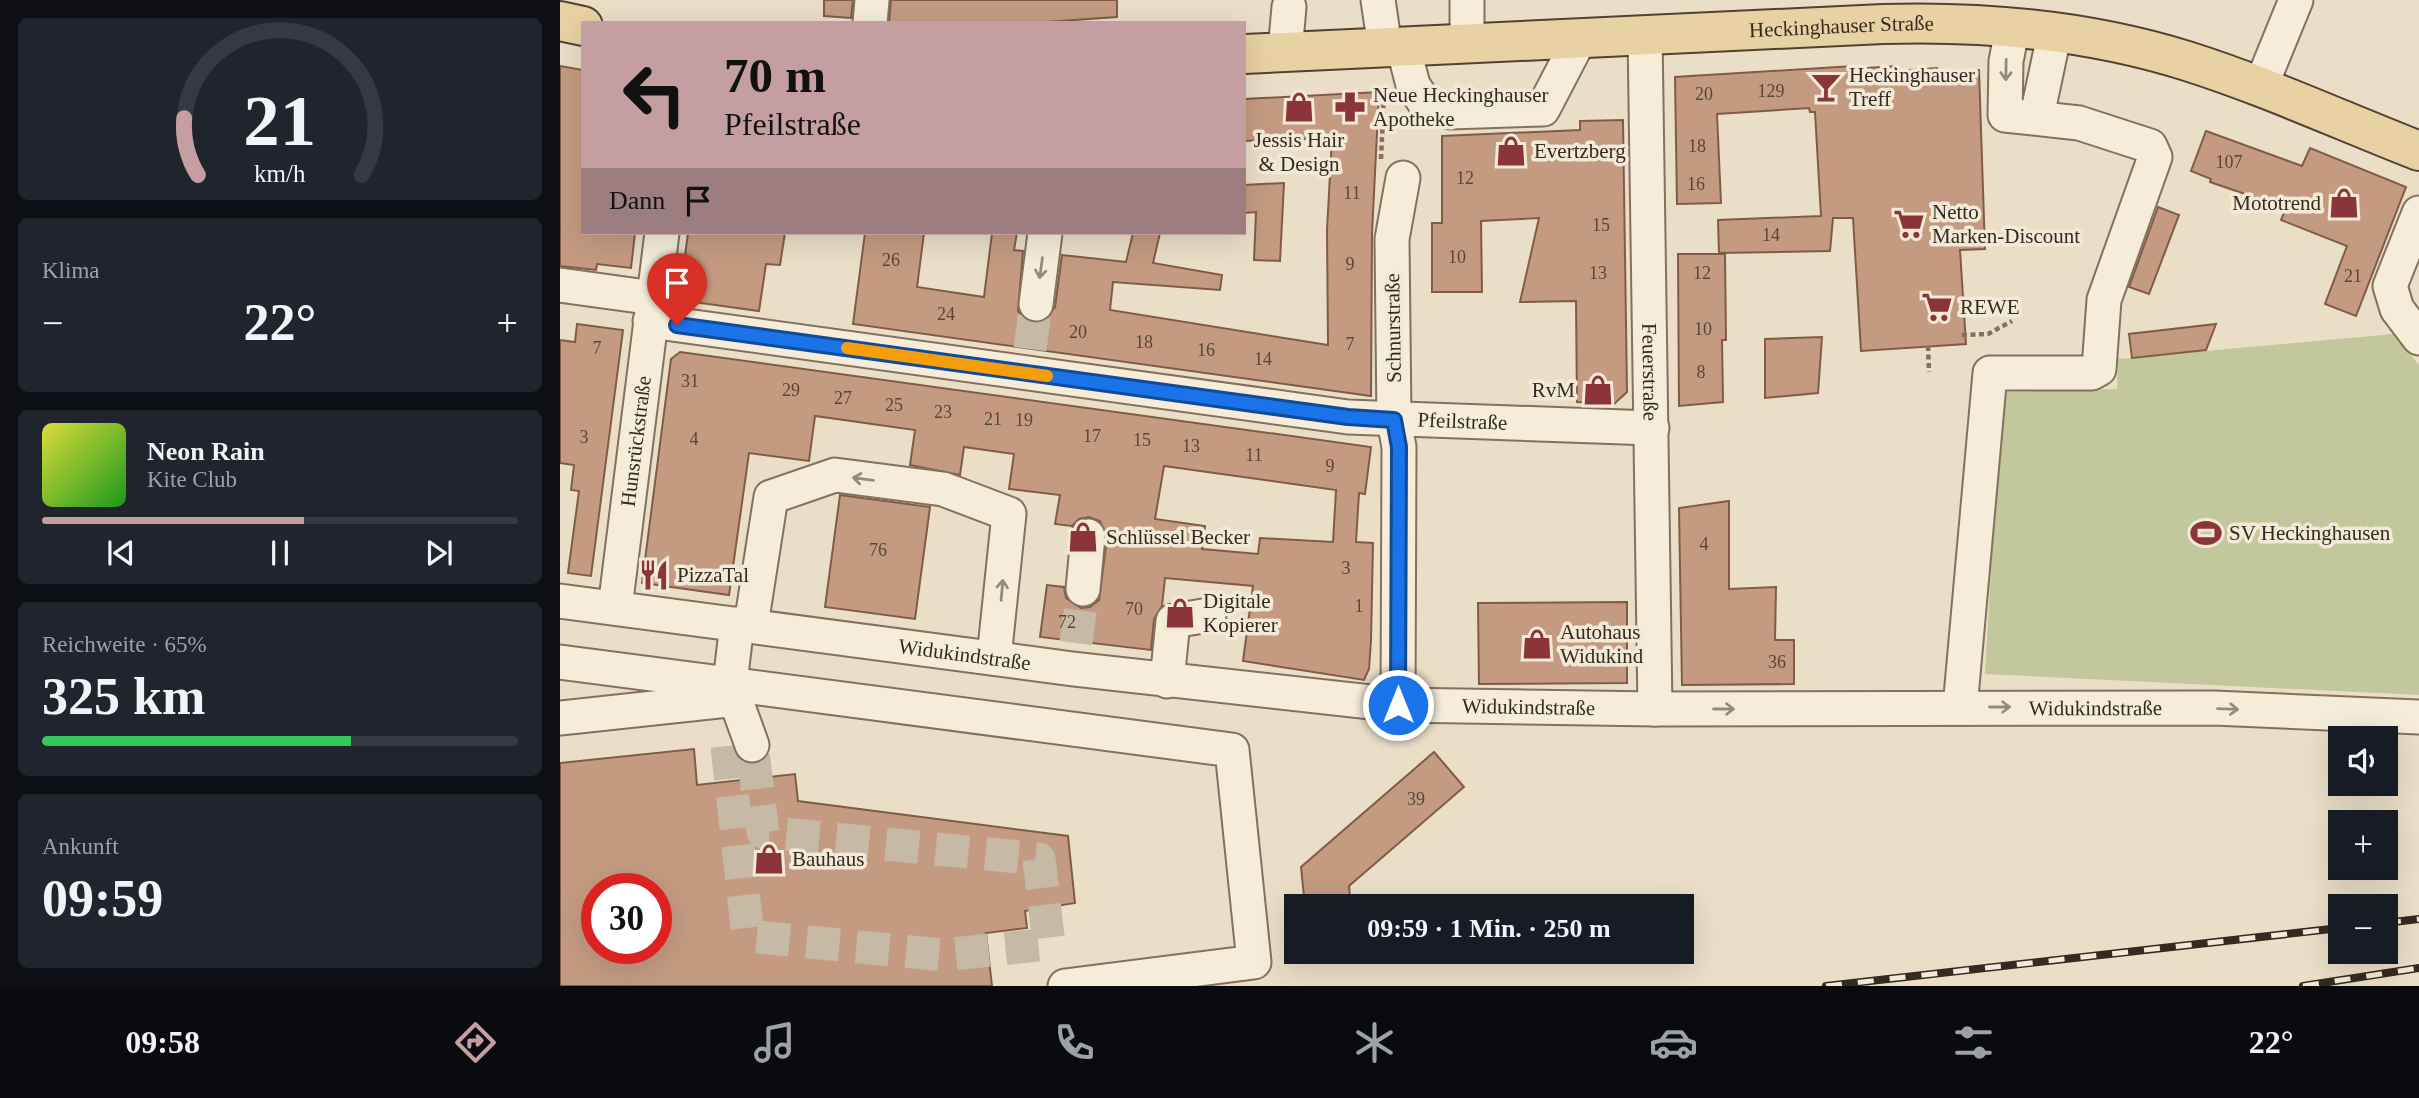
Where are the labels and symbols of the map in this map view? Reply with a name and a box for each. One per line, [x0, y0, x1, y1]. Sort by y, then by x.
street label: Heckinghauser Straße [1748, 11, 1934, 42]
one-way arrow [2000, 58, 2013, 81]
place label: Heckinghauser Treff [1849, 63, 1975, 111]
bar icon: Heckinghauser Treff [1809, 70, 1843, 104]
house number: 129 [1758, 81, 1785, 101]
place label: Neue Heckinghauser Apotheke [1373, 83, 1549, 131]
house number: 20 [1695, 84, 1713, 104]
shop icon: Jessis Hair & Design [1282, 90, 1316, 124]
pharmacy icon: Neue Heckinghauser Apotheke [1333, 90, 1367, 124]
place label: Jessis Hair & Design [1254, 128, 1344, 176]
shop icon: Evertzberg [1494, 134, 1528, 168]
house number: 18 [1688, 136, 1706, 156]
place label: Evertzberg [1534, 139, 1626, 163]
house number: 107 [2216, 152, 2243, 172]
house number: 12 [1456, 168, 1474, 188]
house number: 16 [1687, 174, 1705, 194]
house number: 11 [1343, 183, 1361, 203]
shop icon: Mototrend [2327, 186, 2361, 220]
place label: Mototrend [2232, 191, 2321, 215]
place label: Netto Marken-Discount [1932, 200, 2080, 248]
supermarket icon: Netto Marken-Discount [1892, 207, 1926, 241]
house number: 15 [1592, 215, 1610, 235]
house number: 14 [1762, 225, 1780, 245]
house number: 10 [1448, 247, 1466, 267]
house number: 26 [882, 250, 900, 270]
pin [647, 253, 707, 325]
house number: 9 [1346, 254, 1355, 274]
one-way arrow [1034, 256, 1047, 279]
house number: 13 [1589, 263, 1607, 283]
house number: 12 [1693, 263, 1711, 283]
house number: 21 [2344, 266, 2362, 286]
street label: Schnurstraße [1380, 273, 1406, 383]
supermarket icon: REWE [1920, 290, 1954, 324]
place label: REWE [1960, 295, 2019, 319]
house number: 24 [937, 304, 955, 324]
house number: 10 [1694, 319, 1712, 339]
house number: 20 [1069, 322, 1087, 342]
street label: Feuerstraße [1637, 323, 1663, 421]
house number: 18 [1135, 332, 1153, 352]
house number: 7 [1346, 334, 1355, 354]
house number: 7 [593, 338, 602, 358]
house number: 16 [1197, 340, 1215, 360]
house number: 14 [1254, 349, 1272, 369]
house number: 8 [1697, 362, 1706, 382]
house number: 31 [681, 371, 699, 391]
shop icon: RvM [1581, 373, 1615, 407]
street label: Hunsrückstraße [616, 374, 656, 508]
place label: RvM [1532, 378, 1575, 402]
house number: 29 [782, 380, 800, 400]
house number: 27 [834, 388, 852, 408]
house number: 25 [885, 395, 903, 415]
house number: 23 [934, 402, 952, 422]
street label: Pfeilstraße [1417, 408, 1508, 435]
house number: 21 [984, 409, 1002, 429]
house number: 19 [1015, 410, 1033, 430]
house number: 17 [1083, 426, 1101, 446]
house number: 3 [580, 427, 589, 447]
house number: 4 [690, 429, 699, 449]
house number: 15 [1133, 430, 1151, 450]
house number: 13 [1182, 436, 1200, 456]
house number: 11 [1245, 445, 1263, 465]
house number: 9 [1326, 456, 1335, 476]
one-way arrow [852, 472, 875, 485]
sports icon: SV Heckinghausen [2189, 516, 2223, 550]
shop icon: Schlüssel Becker [1066, 520, 1100, 554]
place label: SV Heckinghausen [2229, 521, 2391, 545]
place label: Schlüssel Becker [1106, 525, 1250, 549]
house number: 4 [1700, 534, 1709, 554]
house number: 76 [869, 540, 887, 560]
restaurant icon: PizzaTal [637, 558, 671, 592]
house number: 3 [1342, 558, 1351, 578]
place label: PizzaTal [677, 563, 749, 587]
one-way arrow [996, 579, 1009, 602]
place label: Digitale Kopierer [1203, 589, 1278, 637]
shop icon: Digitale Kopierer [1163, 596, 1197, 630]
house number: 1 [1355, 596, 1364, 616]
house number: 70 [1125, 599, 1143, 619]
house number: 72 [1058, 612, 1076, 632]
place label: Autohaus Widukind [1560, 620, 1644, 668]
shop icon: Autohaus Widukind [1520, 627, 1554, 661]
street label: Widukindstraße [897, 634, 1032, 675]
house number: 36 [1768, 652, 1786, 672]
position arrow [1361, 668, 1435, 742]
street label: Widukindstraße [1462, 694, 1595, 720]
street label: Widukindstraße [2029, 696, 2162, 720]
one-way arrow [1988, 700, 2011, 714]
one-way arrow [1712, 702, 1735, 716]
one-way arrow [2216, 702, 2239, 715]
house number: 39 [1407, 789, 1425, 809]
shop icon: Bauhaus [752, 842, 786, 876]
place label: Bauhaus [792, 847, 864, 871]
speed limit sign: 30 [581, 873, 672, 964]

